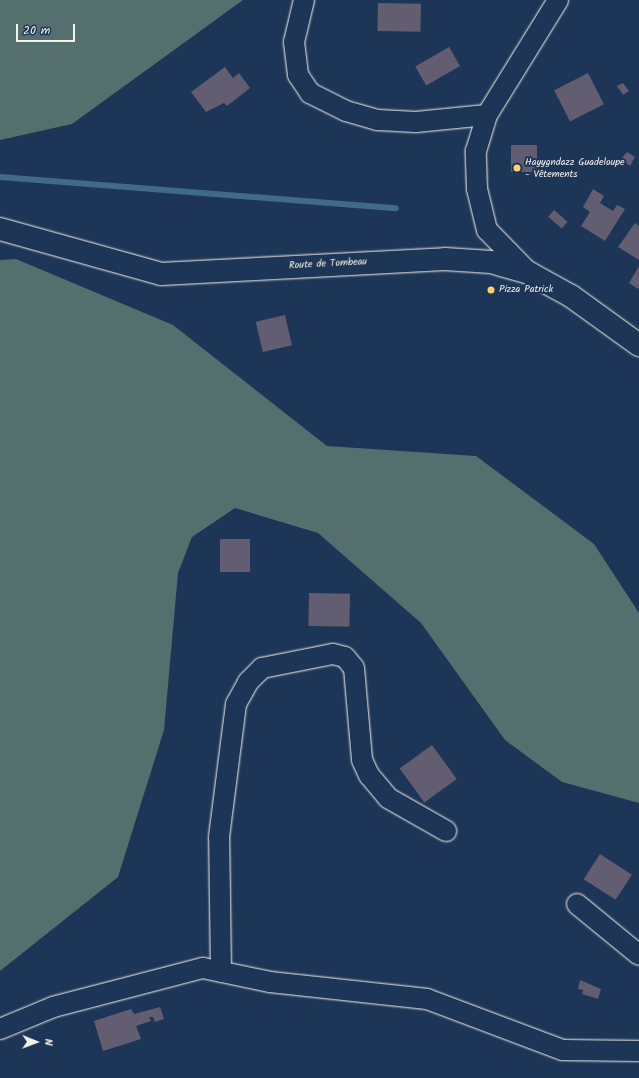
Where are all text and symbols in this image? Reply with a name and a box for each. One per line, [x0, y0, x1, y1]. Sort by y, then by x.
scale bar [18, 16, 77, 42]
text: 20 m [23, 21, 50, 40]
place label: Hayygndazz Guadeloupe - Vêtements [525, 156, 625, 180]
marker: Hayygndazz Guadeloupe - Vêtements [512, 163, 522, 173]
street label: Route de Tombeau [289, 256, 367, 272]
place label: Pizza Patrick [499, 284, 553, 296]
marker: Pizza Patrick [486, 285, 496, 295]
north arrow [16, 1022, 56, 1062]
text: N [39, 1039, 57, 1046]

